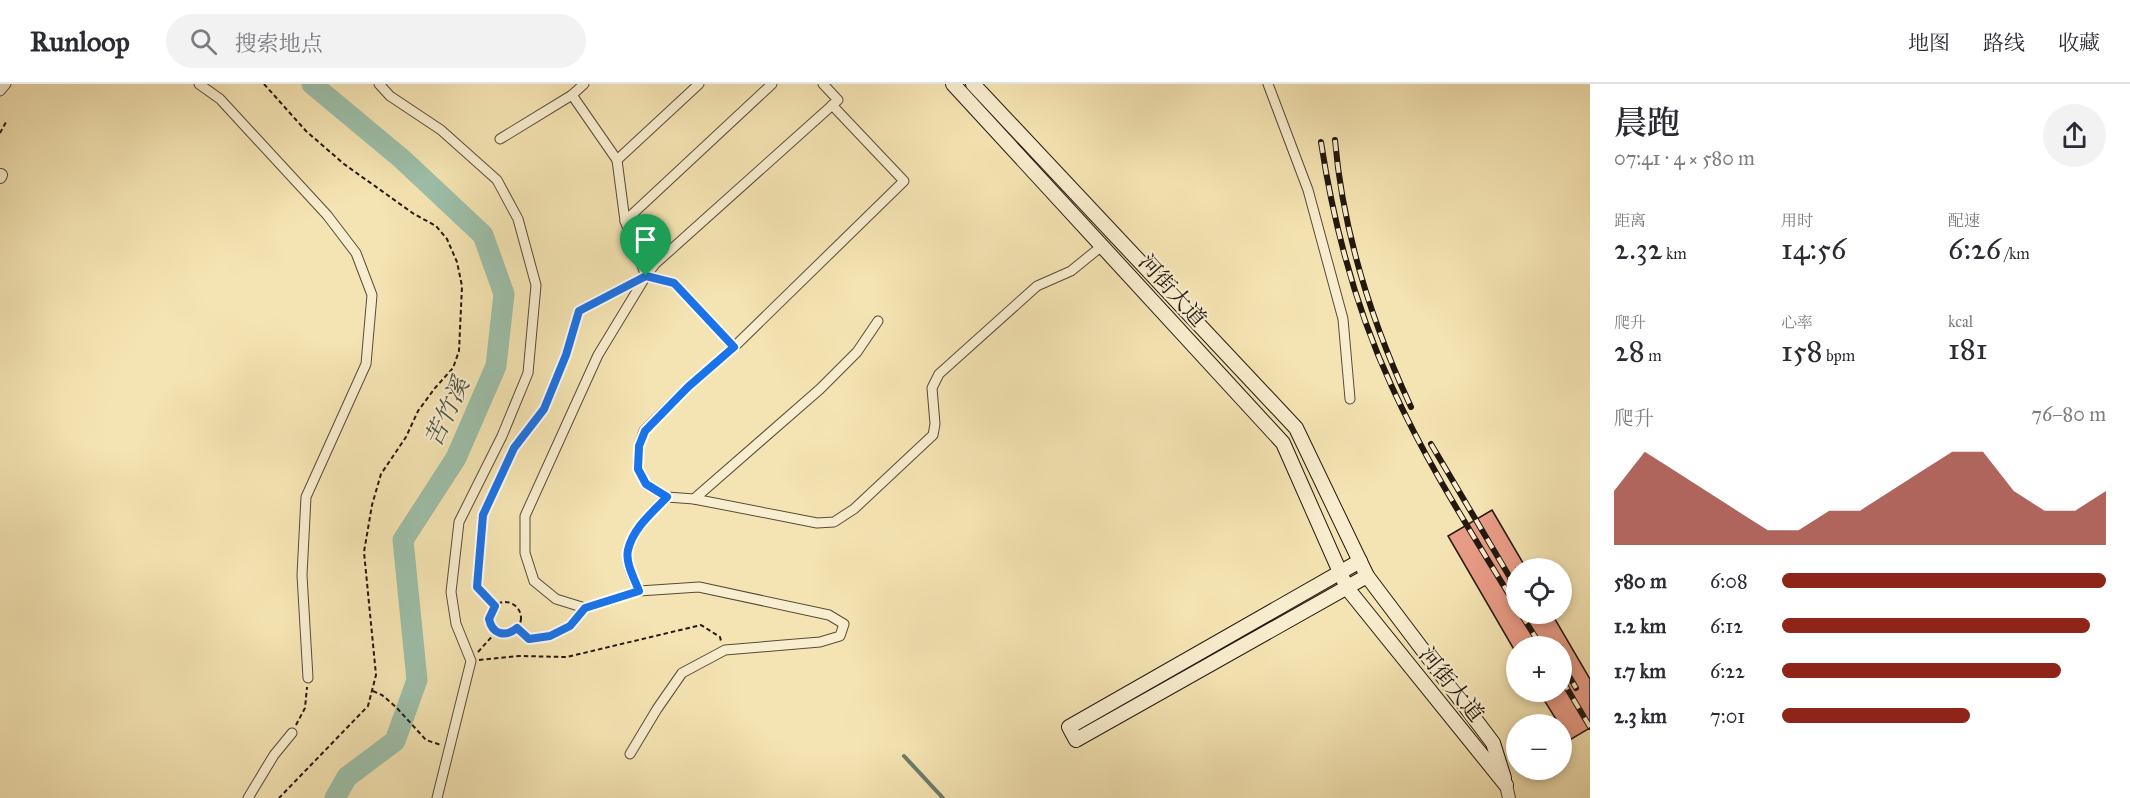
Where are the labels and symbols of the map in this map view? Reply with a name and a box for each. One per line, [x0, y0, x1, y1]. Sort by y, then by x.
pin [620, 214, 671, 276]
street label: 河街大道 [1133, 249, 1212, 332]
water label: 苦竹溪 [418, 370, 477, 451]
street label: 河街大道 [1413, 642, 1490, 727]

